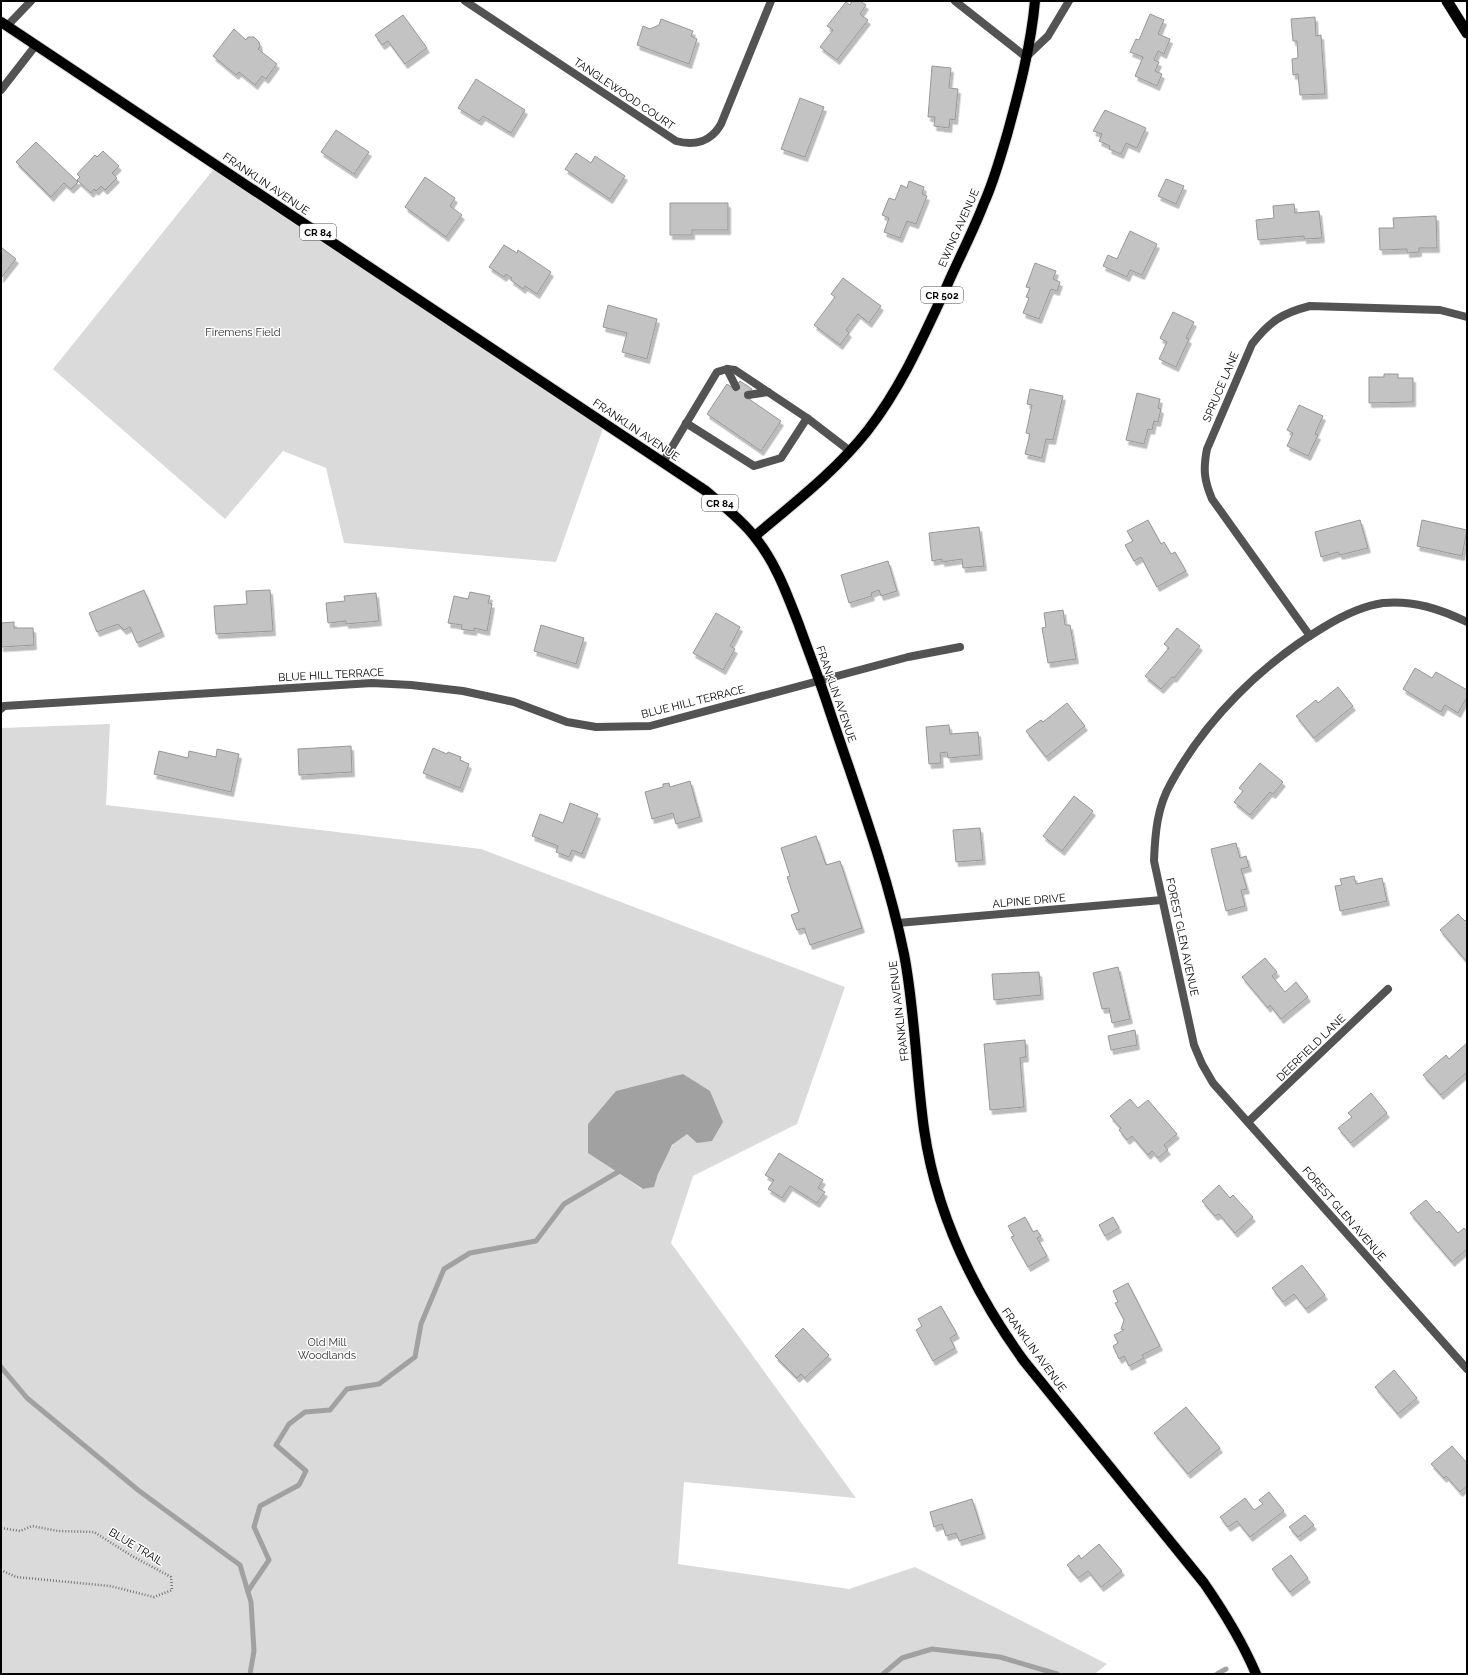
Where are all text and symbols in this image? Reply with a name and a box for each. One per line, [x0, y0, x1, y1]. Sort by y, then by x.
street label: TANGLEWOOD COURT [571, 55, 677, 133]
street label: FRANKLIN AVENUE [220, 150, 312, 218]
street label: EWING AVENUE [936, 187, 982, 269]
road number: CR 84 [300, 224, 336, 240]
road number: CR 502 [921, 287, 963, 303]
park label: Firemens Field [205, 326, 281, 339]
street label: SPRUCE LANE [1200, 350, 1242, 424]
street label: FRANKLIN AVENUE [590, 396, 682, 464]
road number: CR 84 [702, 495, 738, 511]
street label: FRANKLIN AVENUE [813, 644, 859, 744]
street label: BLUE HILL TERRACE [278, 666, 385, 684]
street label: BLUE HILL TERRACE [640, 683, 746, 721]
street label: FOREST GLEN AVENUE [1163, 877, 1201, 998]
street label: ALPINE DRIVE [992, 891, 1066, 911]
street label: FRANKLIN AVENUE [886, 960, 912, 1062]
street label: DEERFIELD LANE [1274, 1012, 1348, 1084]
street label: FOREST GLEN AVENUE [1300, 1164, 1389, 1264]
street label: FRANKLIN AVENUE [999, 1305, 1069, 1395]
park label: Old Mill Woodlands [298, 1336, 356, 1362]
street label: BLUE TRAIL [106, 1526, 166, 1569]

